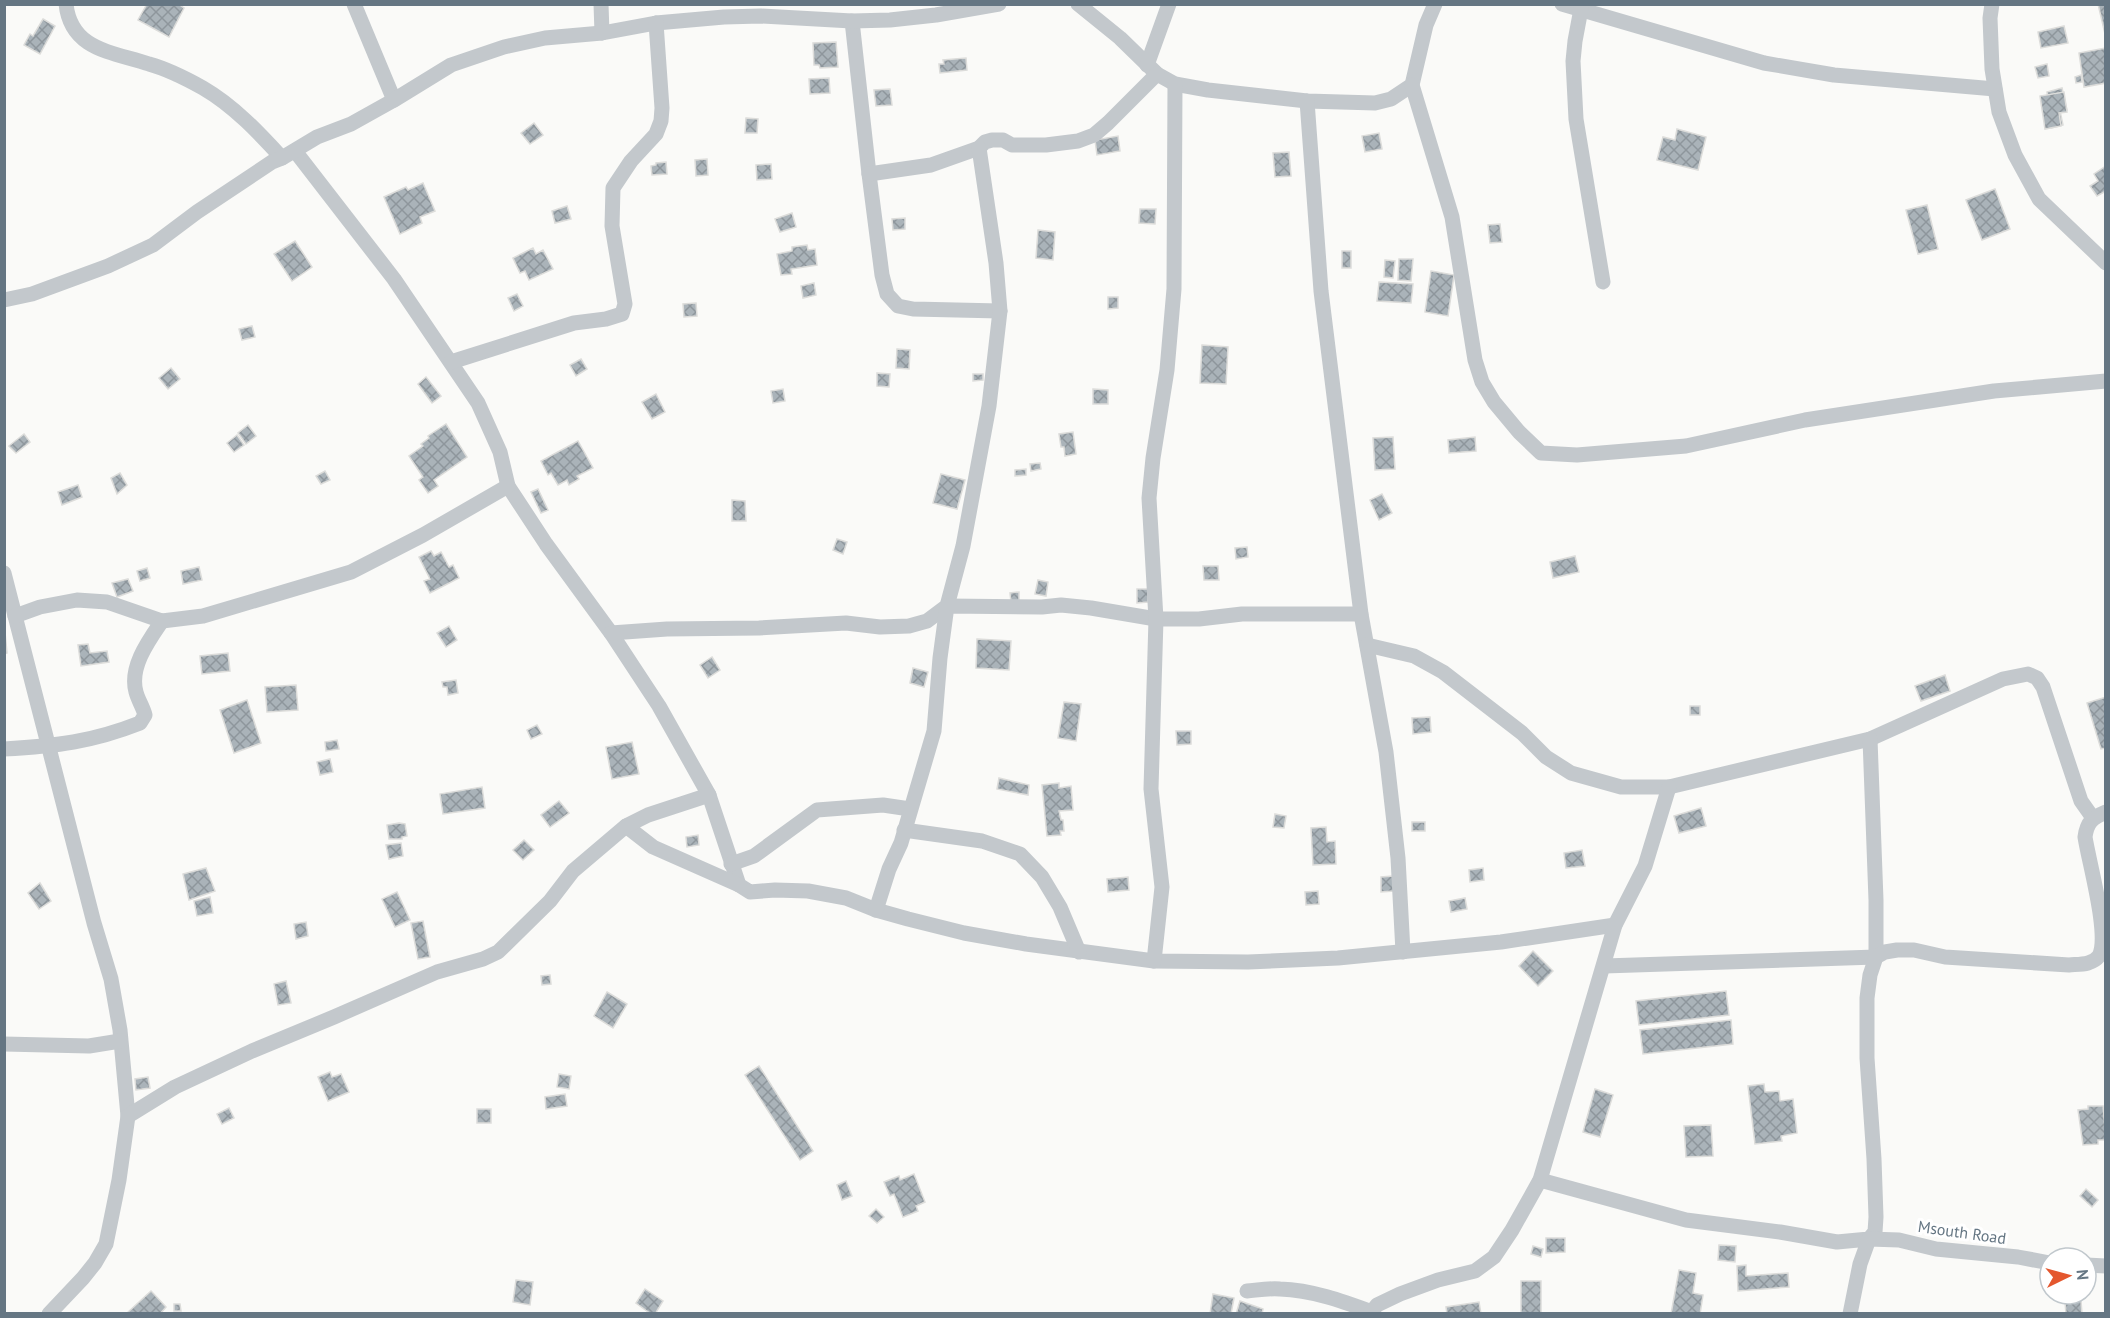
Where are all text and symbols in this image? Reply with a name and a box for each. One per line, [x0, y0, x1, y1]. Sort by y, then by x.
street label: Msouth Road [1917, 1216, 2007, 1248]
north arrow [2038, 1246, 2098, 1306]
text: N [2073, 1269, 2093, 1281]

